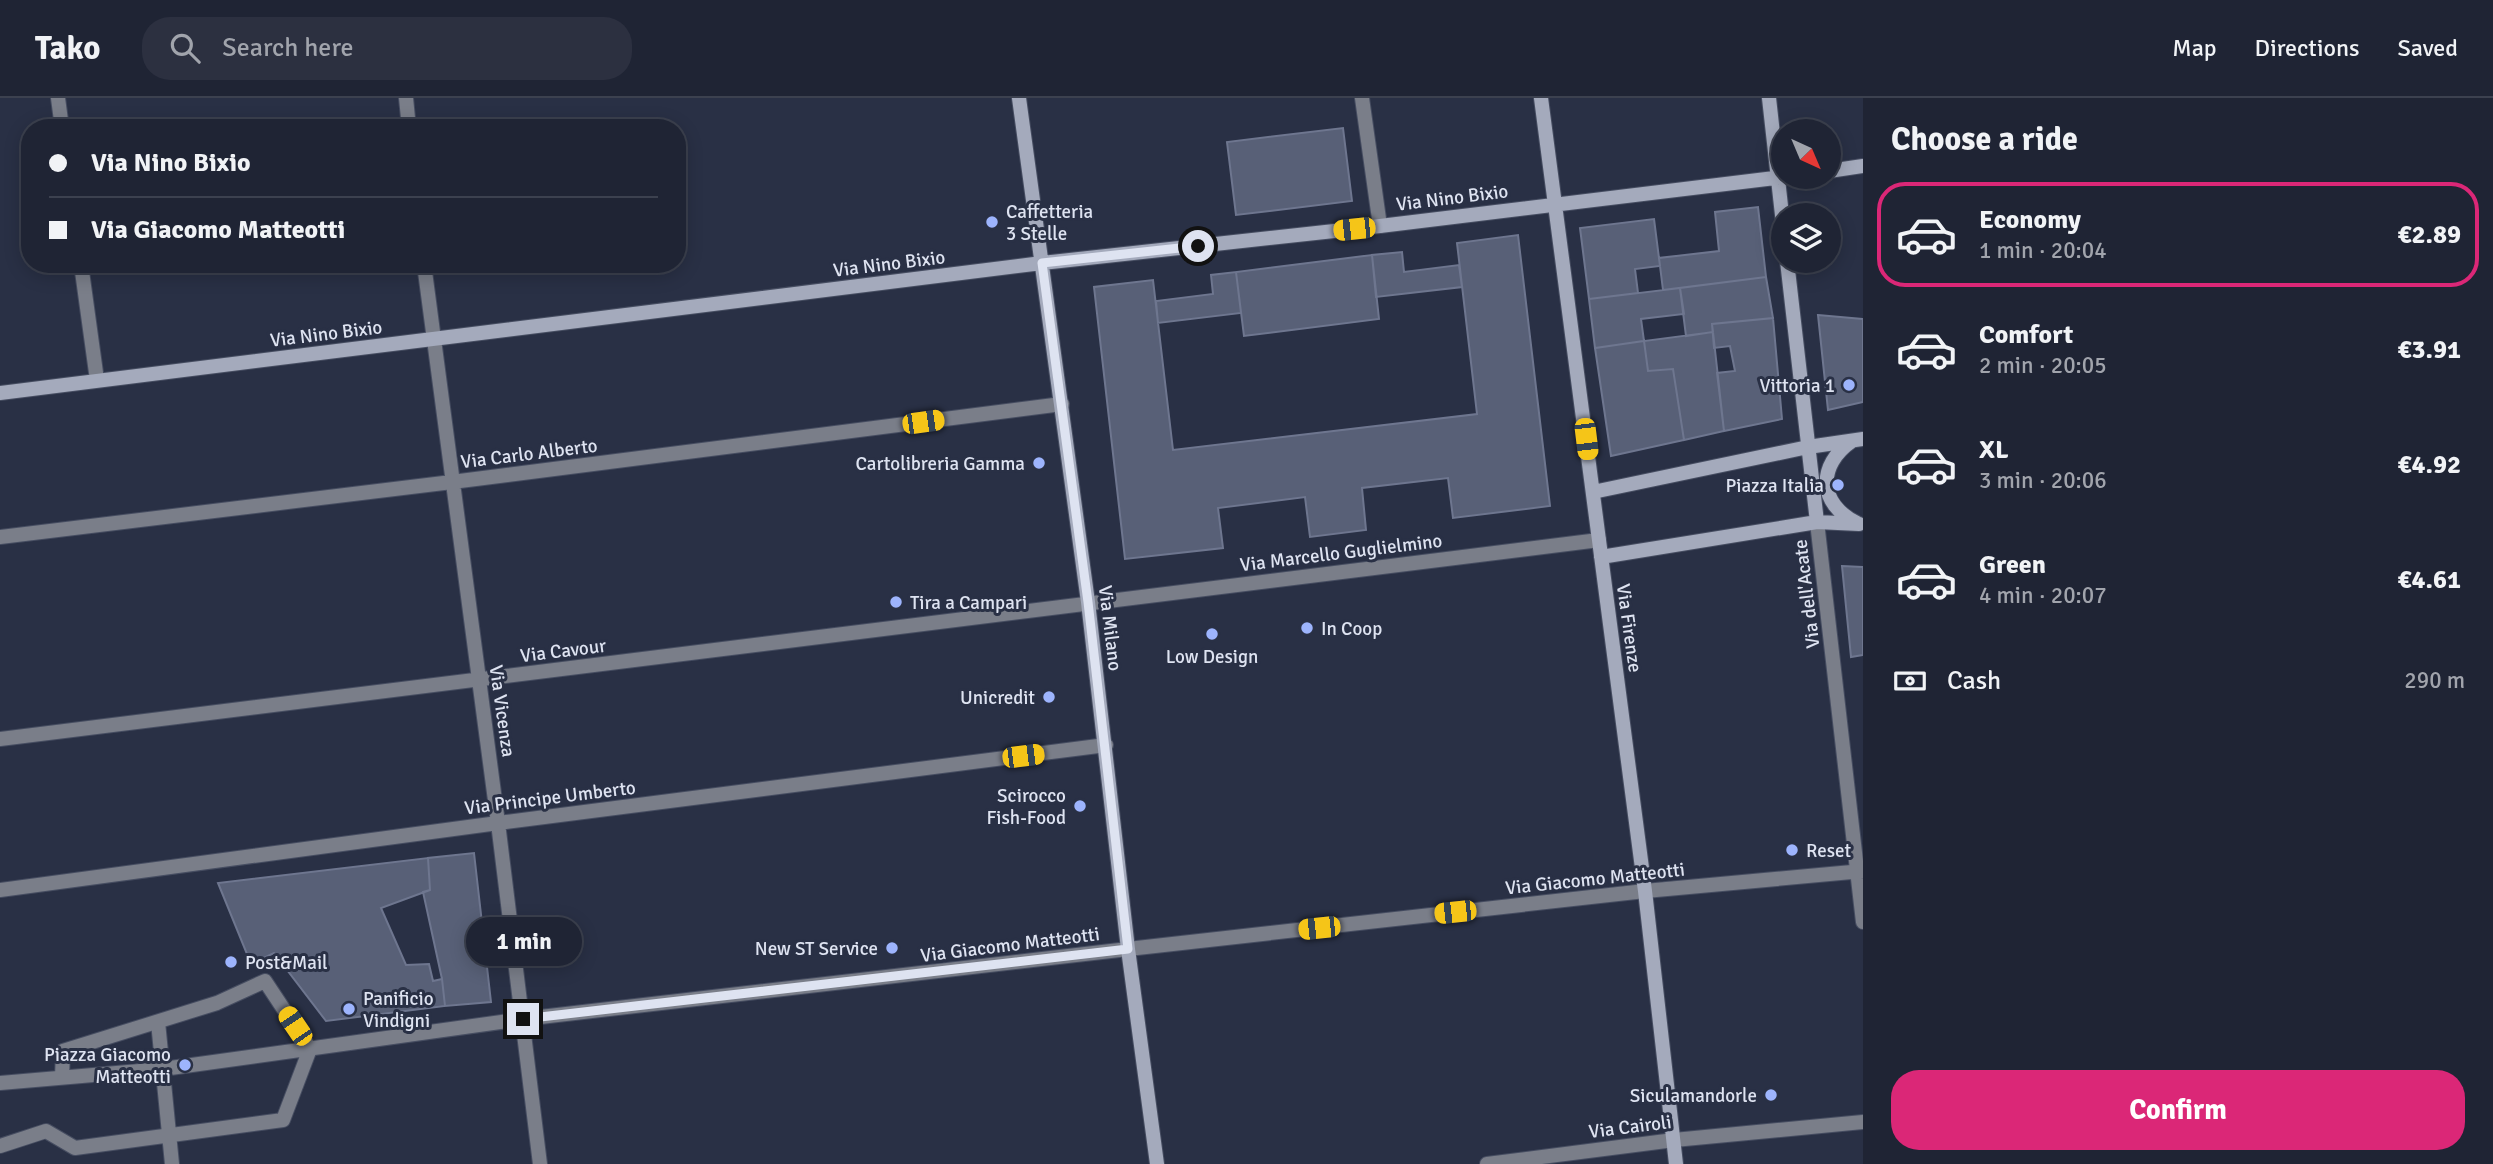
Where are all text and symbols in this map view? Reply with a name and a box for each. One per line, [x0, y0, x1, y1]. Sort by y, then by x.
search box [142, 17, 632, 80]
text: Tako [35, 28, 100, 69]
icon: search [166, 29, 204, 67]
text: Search here [222, 32, 353, 64]
text: Map [2172, 33, 2217, 63]
text: Directions [2255, 33, 2360, 63]
text: Saved [2398, 33, 2458, 63]
north arrow [1771, 119, 1841, 189]
map controls [1771, 119, 1841, 273]
text: Choose a ride [1891, 120, 2078, 159]
text: Via Nino Bixio [91, 147, 251, 179]
street label: Via Nino Bixio [1395, 179, 1510, 217]
place label: Caffetteria 3 Stelle [1006, 200, 1093, 246]
button: layers [1771, 203, 1841, 273]
icon: car [1895, 203, 1958, 266]
text: Economy [1979, 204, 2081, 236]
text: Via Giacomo Matteotti [91, 214, 345, 246]
marker: Caffetteria 3 Stelle [984, 214, 1000, 230]
car [1333, 216, 1376, 242]
text: €2.89 [2397, 219, 2461, 251]
route start [1182, 230, 1214, 262]
text: 1 min · 20:04 [1979, 236, 2107, 265]
street label: Via Nino Bixio [832, 245, 947, 283]
street label: Via Nino Bixio [269, 315, 384, 353]
icon: car [1895, 318, 1958, 381]
text: Comfort [1979, 319, 2073, 351]
text: €3.91 [2397, 334, 2461, 366]
text: 2 min · 20:05 [1979, 351, 2107, 380]
place label: Vittoria 1 [1759, 374, 1835, 398]
marker: Vittoria 1 [1841, 377, 1857, 393]
car [901, 409, 946, 435]
car [1574, 417, 1599, 461]
icon: car [1895, 433, 1958, 496]
street label: Via Carlo Alberto [459, 434, 599, 474]
text: XL [1979, 434, 2009, 466]
text: €4.92 [2397, 449, 2461, 481]
place label: Cartolibreria Gamma [855, 452, 1025, 476]
marker: Cartolibreria Gamma [1031, 455, 1047, 471]
text: 3 min · 20:06 [1979, 466, 2107, 495]
place label: Piazza Italia [1726, 474, 1824, 498]
marker: Piazza Italia [1830, 477, 1846, 493]
street label: Via Marcello Guglielmino [1239, 529, 1444, 577]
street label: Via dell'Acate [1788, 538, 1826, 650]
icon: car [1895, 548, 1958, 611]
text: Green [1979, 549, 2046, 581]
text: €4.61 [2397, 564, 2461, 596]
text: 4 min · 20:07 [1979, 581, 2107, 610]
street label: Via Firenze [1611, 582, 1647, 674]
street label: Via Milano [1093, 584, 1127, 672]
place label: Tira a Campari [910, 591, 1027, 615]
marker: Tira a Campari [888, 594, 904, 610]
place label: In Coop [1321, 617, 1382, 641]
marker: In Coop [1299, 620, 1315, 636]
marker: Low Design [1204, 626, 1220, 642]
street label: Via Cavour [519, 634, 607, 668]
place label: Low Design [1166, 645, 1258, 669]
icon: cash [1891, 662, 1929, 700]
street label: Via Vicenza [484, 664, 520, 759]
text: Cash [1947, 665, 2001, 697]
text: 290 m [2404, 666, 2465, 695]
place label: Unicredit [960, 686, 1035, 710]
marker: Unicredit [1041, 689, 1057, 705]
car [1001, 743, 1046, 769]
street label: Via Principe Umberto [463, 776, 637, 820]
place label: Scirocco Fish-Food [986, 784, 1066, 830]
marker: Scirocco Fish-Food [1072, 798, 1088, 814]
place label: Reset [1806, 839, 1851, 863]
marker: Reset [1784, 842, 1800, 858]
street label: Via Giacomo Matteotti [1504, 858, 1686, 900]
car [1434, 899, 1477, 925]
car [1298, 915, 1341, 941]
callout: 1 min [465, 918, 581, 967]
street label: Via Giacomo Matteotti [919, 922, 1101, 968]
text: 1 min [496, 927, 552, 956]
place label: New ST Service [755, 937, 878, 961]
marker: New ST Service [884, 940, 900, 956]
place label: Post&Mail [245, 951, 328, 975]
marker: Post&Mail [223, 954, 239, 970]
place label: Panificio Vindigni [363, 987, 434, 1033]
marker: Panificio Vindigni [341, 1001, 357, 1017]
car [275, 1003, 316, 1049]
route end [507, 1003, 539, 1035]
place label: Piazza Giacomo Matteotti [44, 1043, 171, 1089]
marker: Piazza Giacomo Matteotti [177, 1057, 193, 1073]
button: Confirm [1891, 1070, 2465, 1150]
place label: Siculamandorle [1630, 1084, 1757, 1108]
marker: Siculamandorle [1763, 1087, 1779, 1103]
street label: Via Cairoli [1587, 1110, 1673, 1144]

